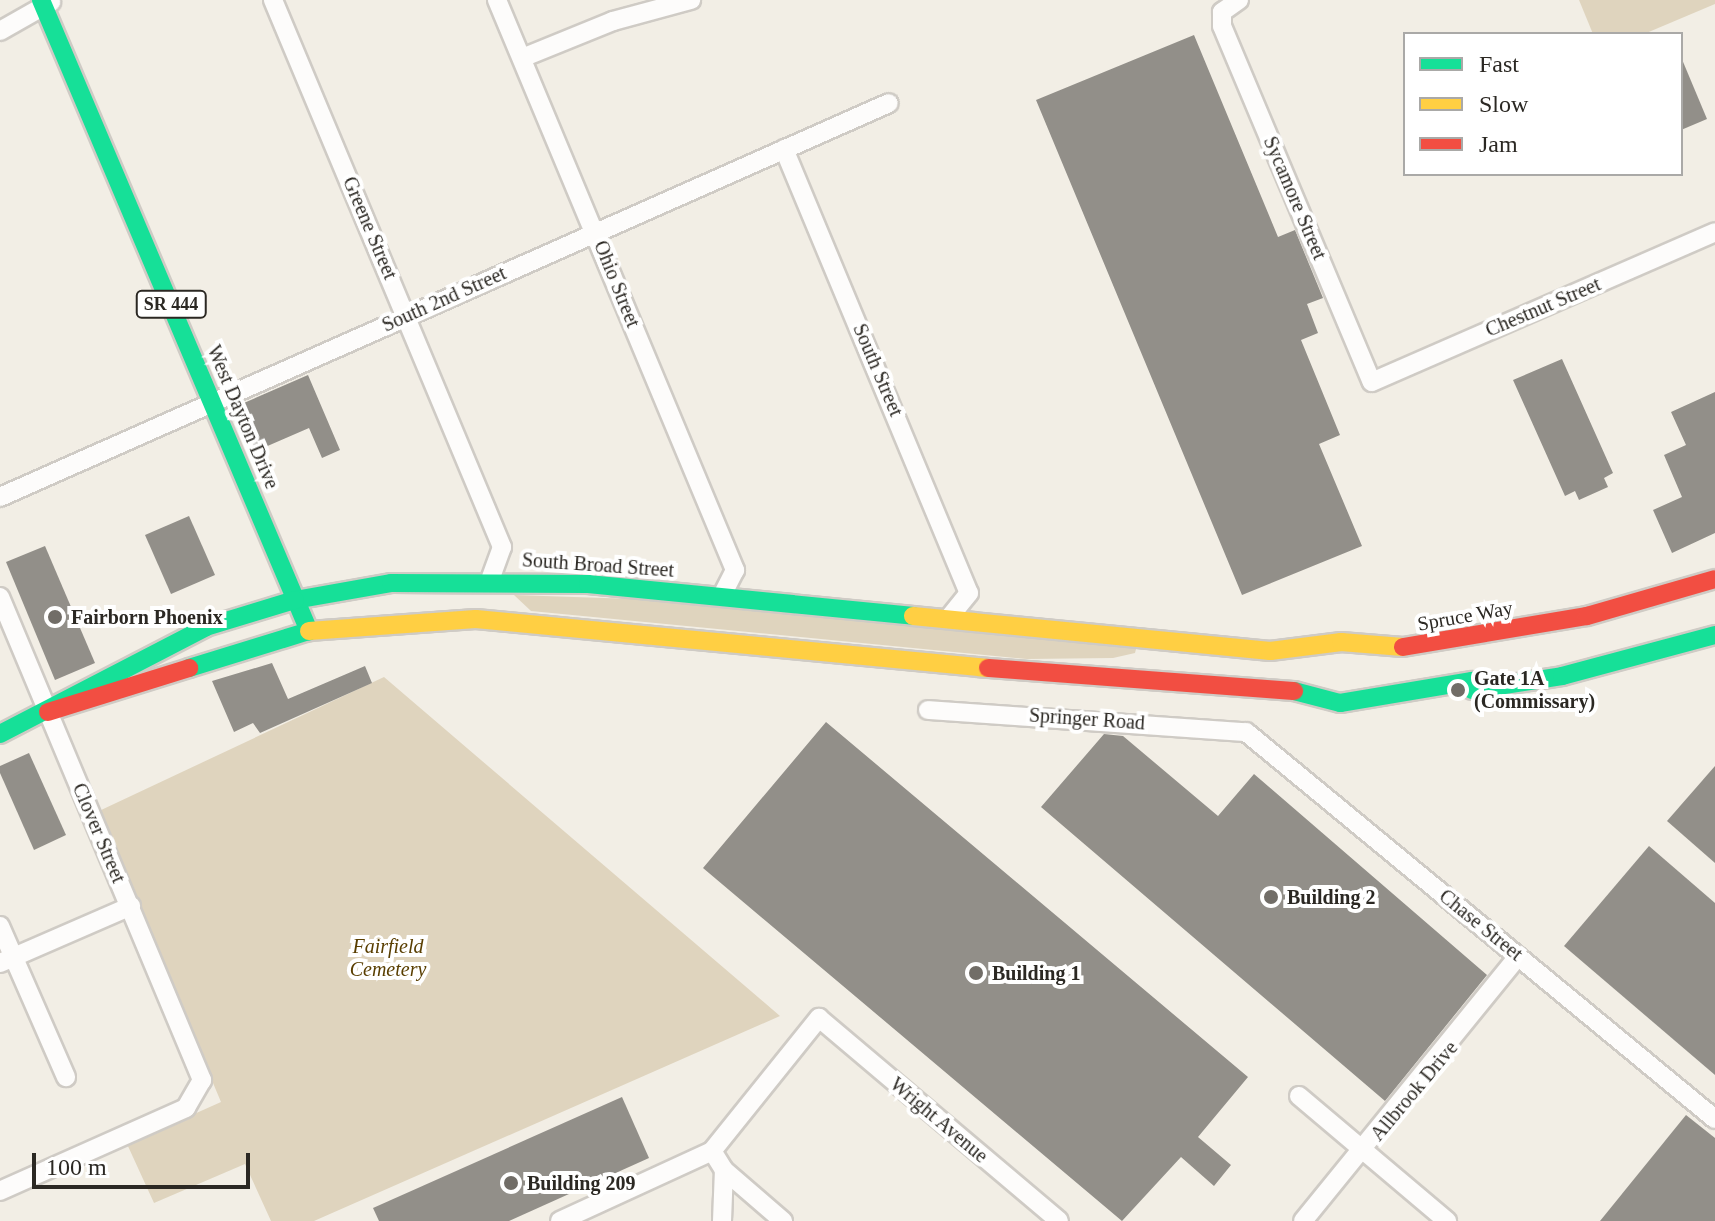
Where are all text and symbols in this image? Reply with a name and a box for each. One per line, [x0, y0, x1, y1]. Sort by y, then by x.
legend [1403, 32, 1683, 176]
text: Fast [1479, 51, 1519, 77]
text: Slow [1479, 91, 1528, 117]
text: Jam [1479, 131, 1518, 157]
street label: Sycamore Street [1258, 133, 1332, 263]
street label: Greene Street [338, 173, 402, 283]
street label: Ohio Street [589, 237, 645, 331]
street label: South 2nd Street [378, 261, 510, 337]
street label: Chestnut Street [1482, 272, 1604, 342]
road number: SR 444 [135, 290, 207, 318]
street label: South Street [848, 320, 908, 420]
street label: West Dayton Drive [202, 341, 284, 493]
street label: South Broad Street [521, 548, 675, 582]
street label: Spruce Way [1415, 596, 1515, 636]
place label: Fairborn Phoenix [71, 605, 223, 629]
marker: Fairborn Phoenix [46, 608, 64, 626]
place label: Gate 1A (Commissary) [1474, 666, 1595, 713]
marker: Gate 1A (Commissary) [1449, 681, 1467, 699]
street label: Springer Road [1028, 703, 1146, 735]
street label: Clover Street [67, 779, 131, 887]
street label: Chase Street [1434, 884, 1528, 966]
place label: Building 2 [1287, 885, 1375, 909]
marker: Building 2 [1262, 888, 1280, 906]
park label: Fairfield Cemetery [350, 935, 426, 982]
place label: Building 1 [992, 961, 1080, 985]
marker: Building 1 [967, 964, 985, 982]
street label: Allbrook Drive [1365, 1036, 1463, 1146]
street label: Wright Avenue [885, 1072, 993, 1168]
scale bar [36, 1137, 254, 1187]
text: 100 m [46, 1154, 107, 1180]
place label: Building 209 [527, 1171, 635, 1195]
marker: Building 209 [502, 1174, 520, 1192]

